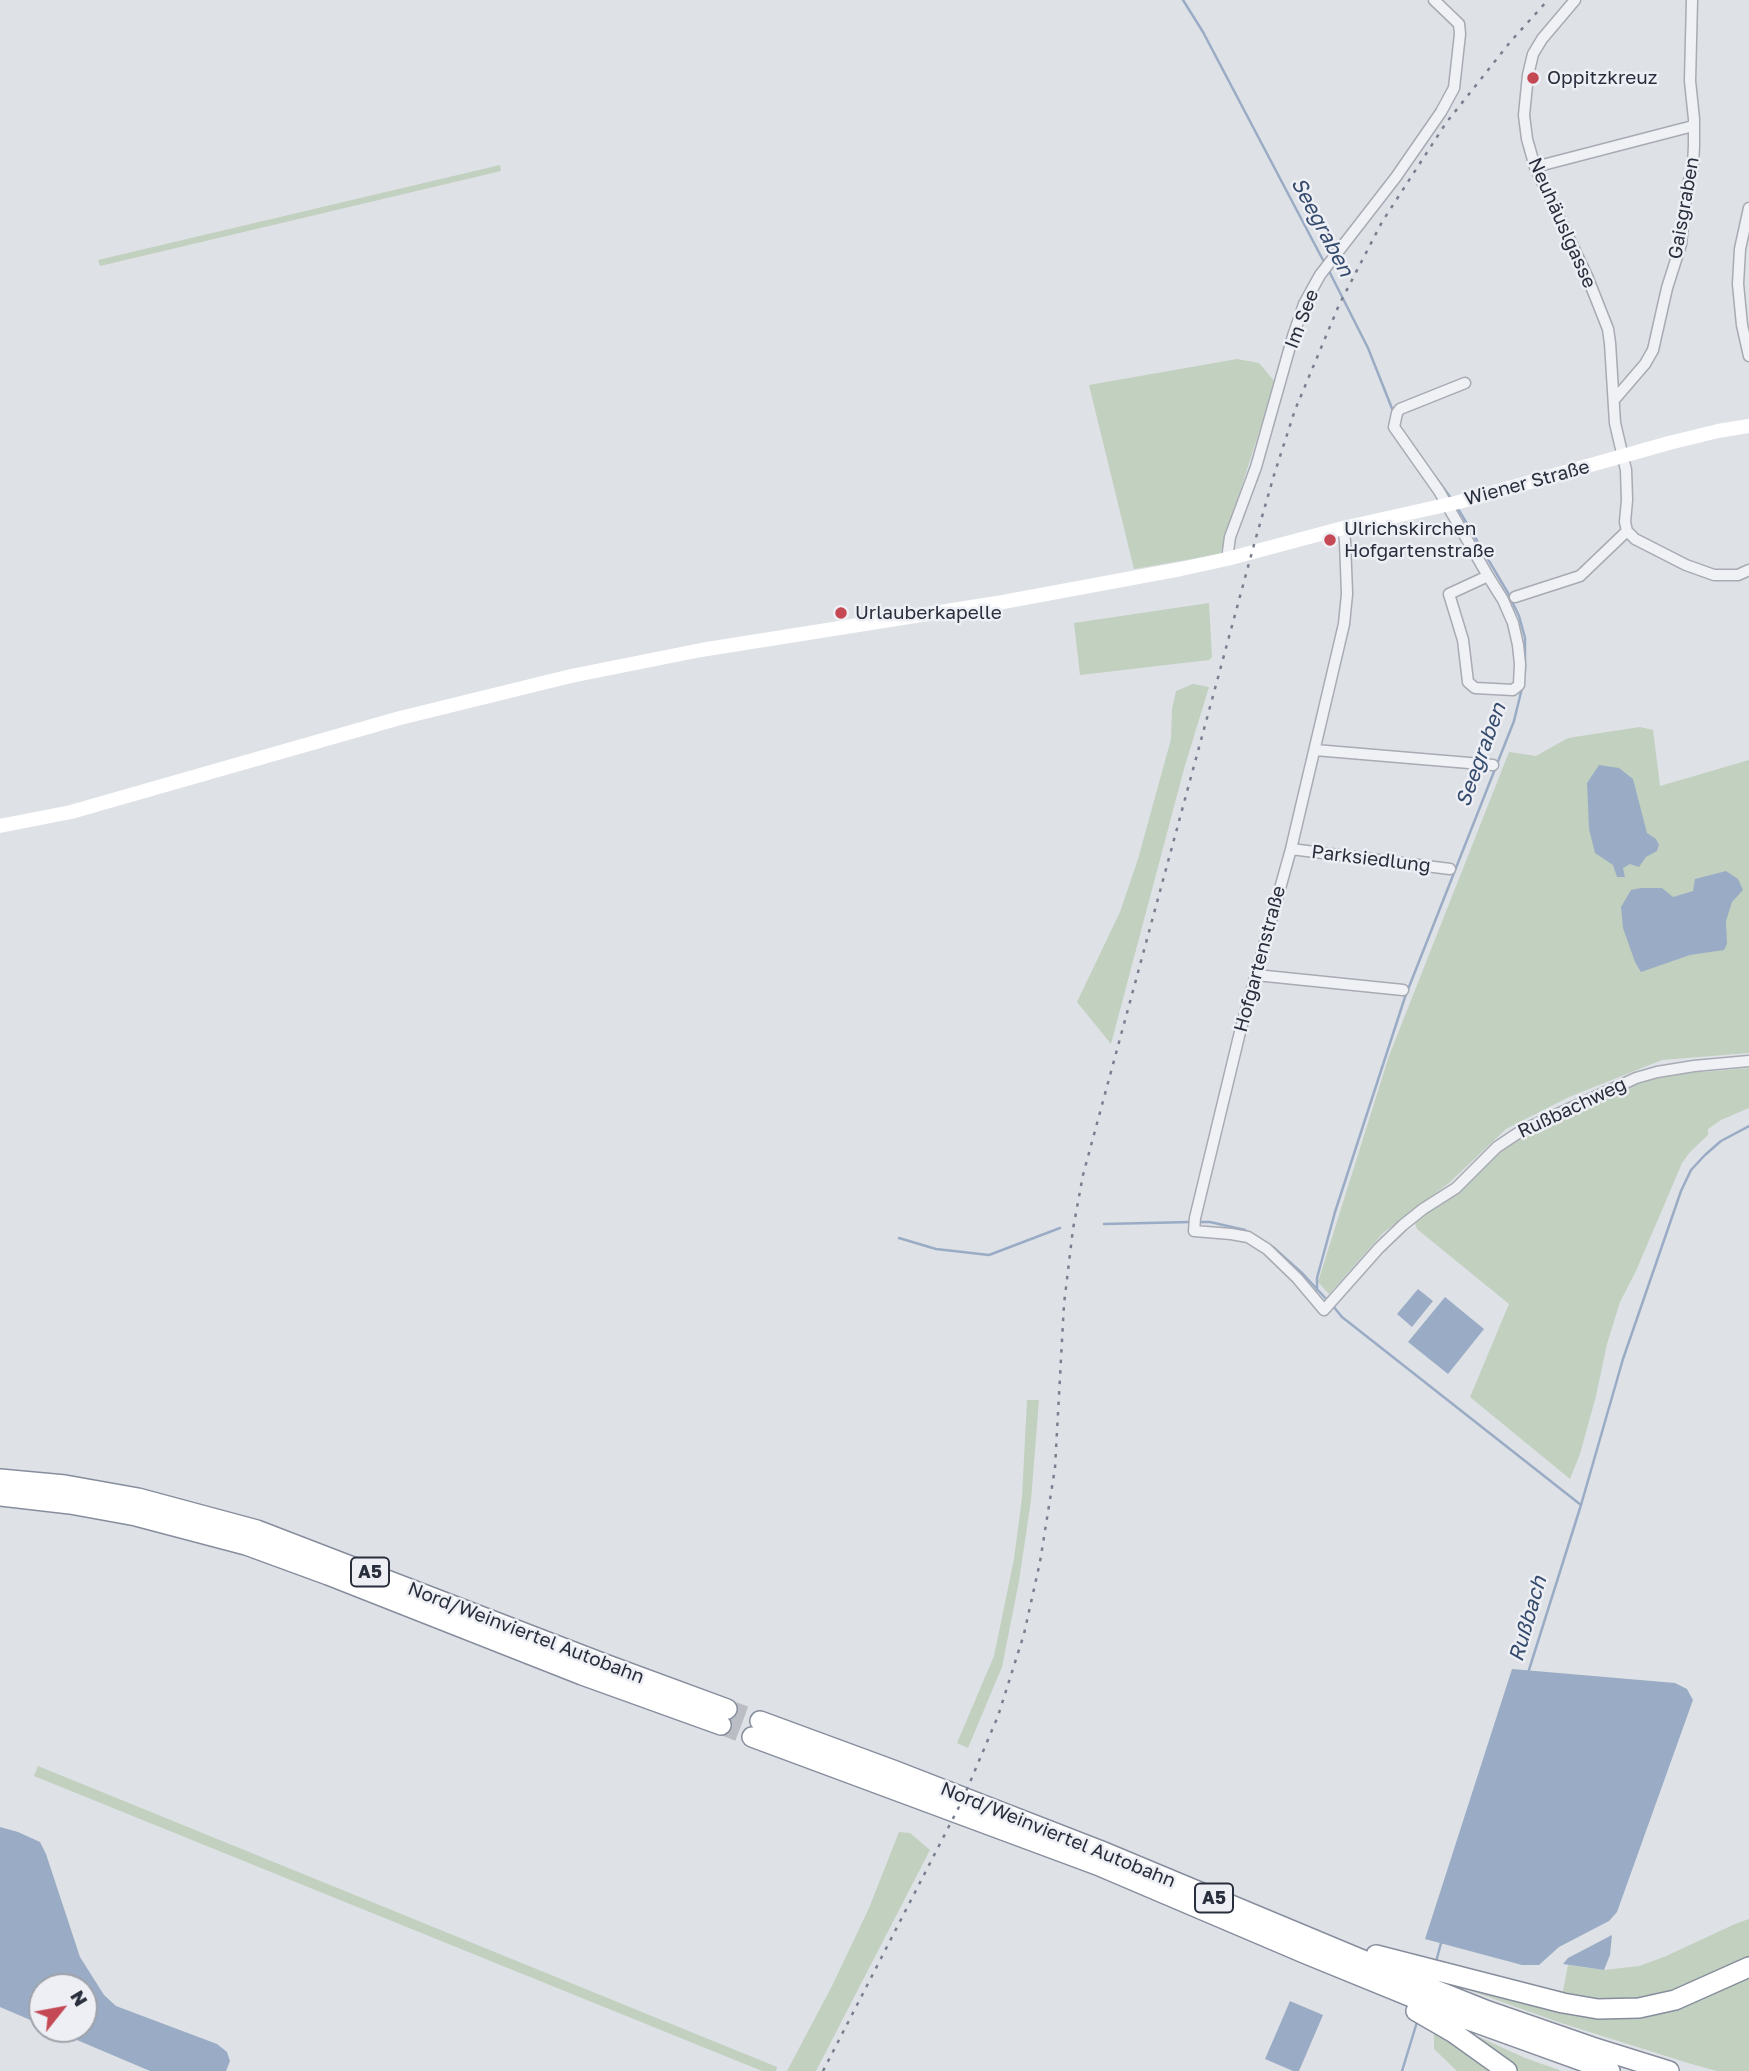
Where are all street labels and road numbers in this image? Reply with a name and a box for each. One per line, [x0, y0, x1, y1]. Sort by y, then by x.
street label: Neuhäuslgasse [1523, 154, 1601, 292]
street label: Gaisgraben [1664, 155, 1704, 261]
street label: Im See [1280, 286, 1324, 352]
street label: Wiener Straße [1462, 455, 1592, 511]
street label: Parksiedlung [1310, 840, 1432, 878]
street label: Hofgartenstraße [1230, 883, 1290, 1035]
street label: Rußbachweg [1514, 1073, 1630, 1143]
road number: A5 [351, 1558, 389, 1587]
street label: Nord/Weinviertel Autobahn [405, 1577, 647, 1689]
street label: Nord/Weinviertel Autobahn [937, 1777, 1179, 1893]
road number: A5 [1195, 1884, 1233, 1912]

